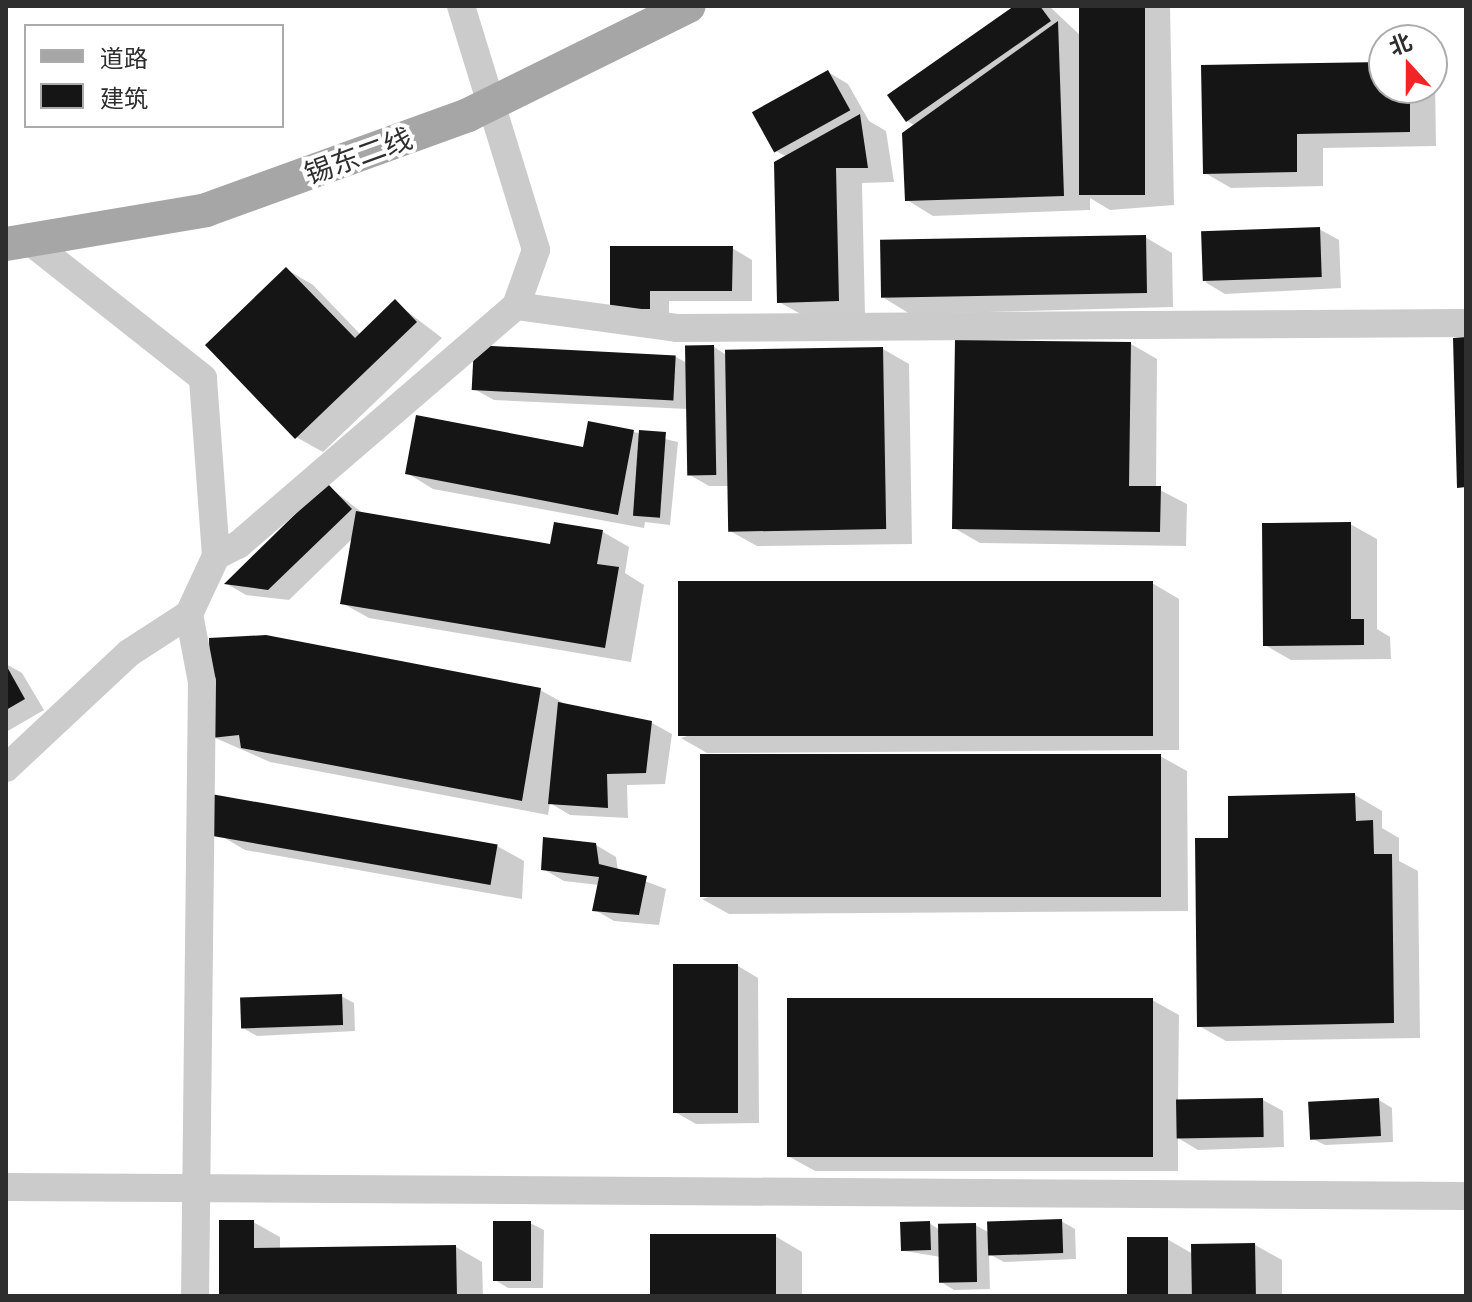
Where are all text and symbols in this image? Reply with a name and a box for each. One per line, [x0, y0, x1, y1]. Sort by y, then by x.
legend [24, 24, 284, 128]
north arrow [1368, 24, 1448, 104]
text: 北 [1384, 26, 1416, 61]
text: 道路 [100, 41, 148, 74]
text: 建筑 [100, 81, 148, 114]
street label: 锡东二线 [300, 120, 416, 190]

